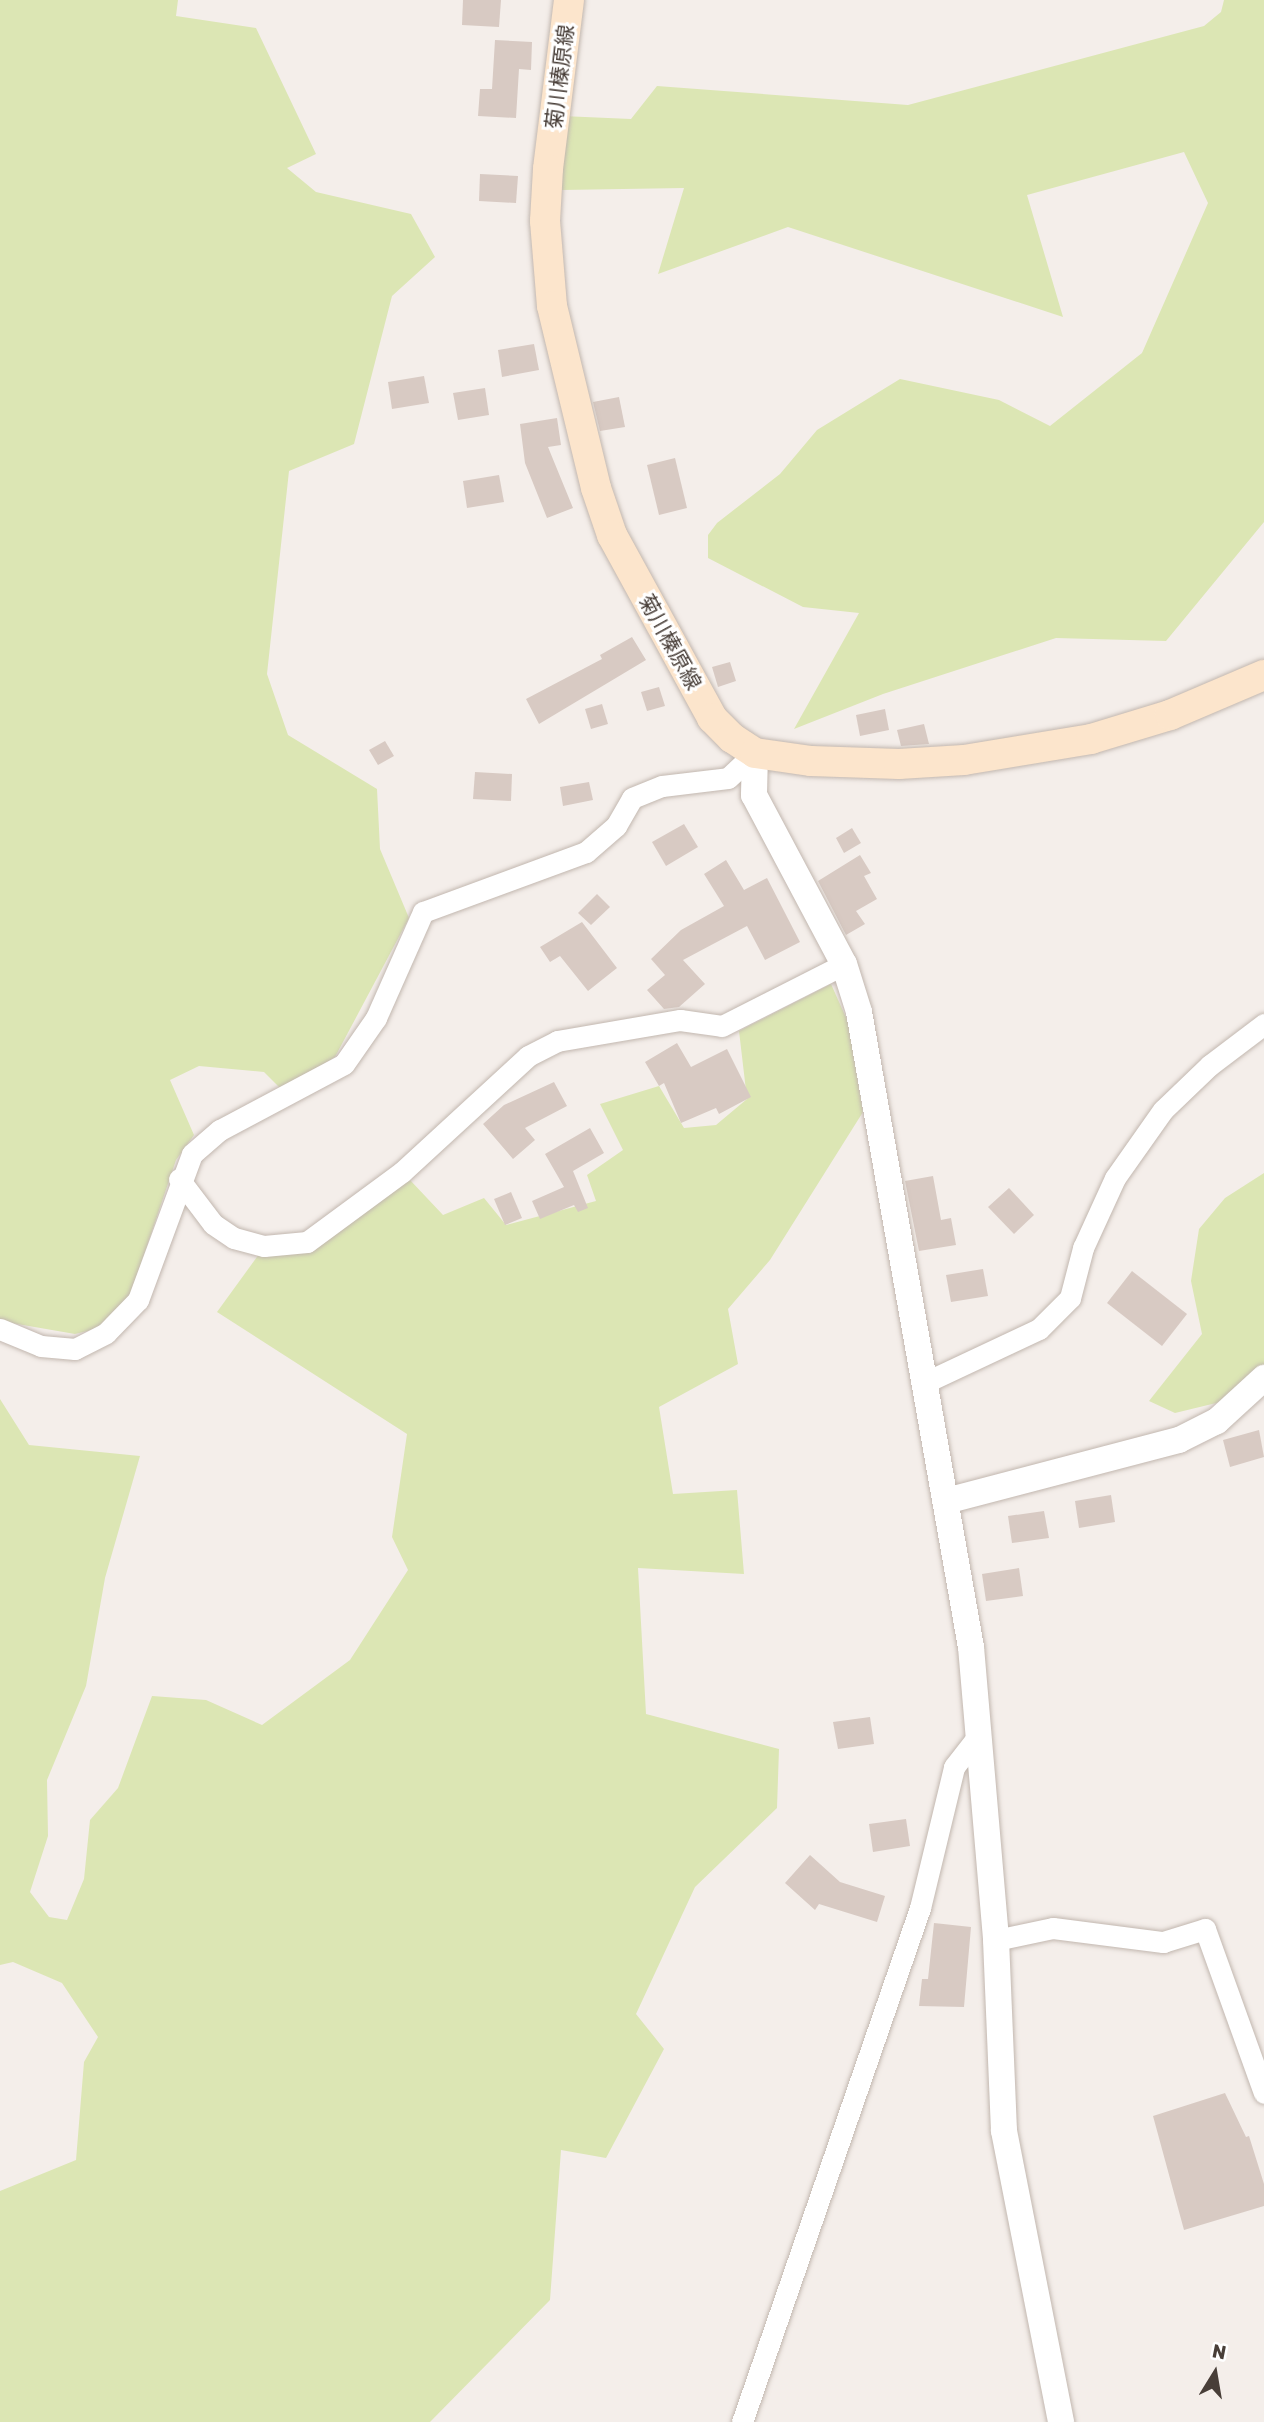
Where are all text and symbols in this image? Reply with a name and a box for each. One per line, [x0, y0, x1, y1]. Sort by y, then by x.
street label: 菊川榛原線 [541, 23, 579, 131]
street label: 菊川榛原線 [634, 590, 706, 694]
north arrow [1180, 2338, 1250, 2408]
text: N [1210, 2339, 1228, 2364]

